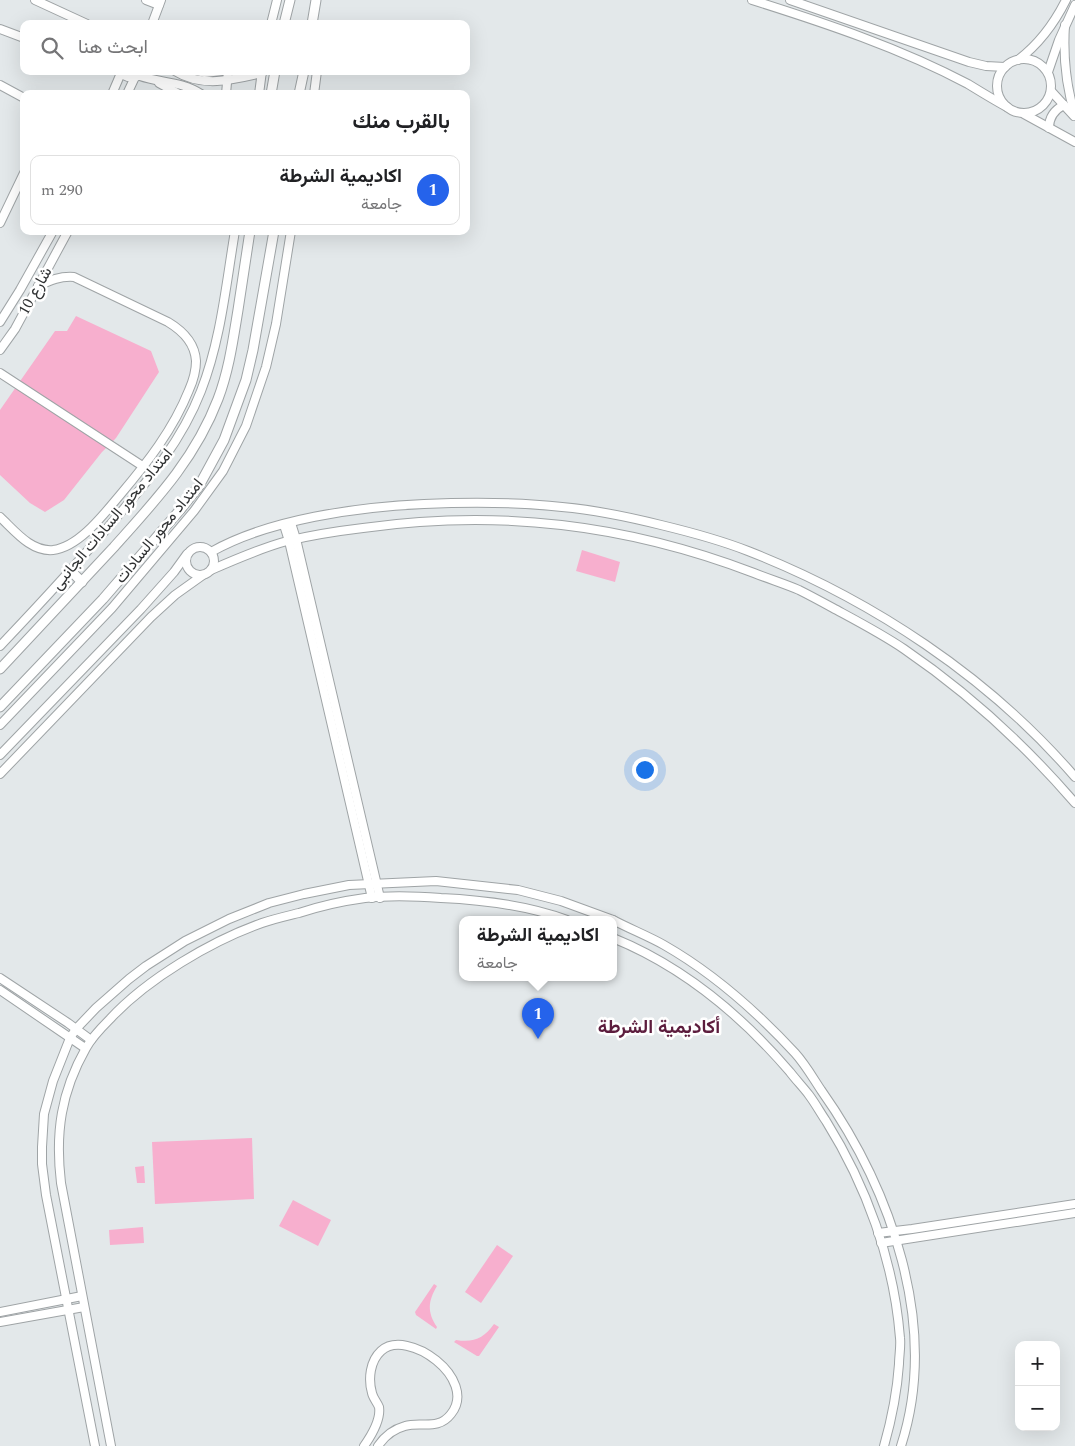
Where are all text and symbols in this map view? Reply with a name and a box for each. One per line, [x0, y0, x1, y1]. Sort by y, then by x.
search box [20, 20, 470, 75]
text: ابحث هنا [78, 33, 148, 62]
icon: search [38, 34, 66, 62]
text: بالقرب منك [353, 106, 450, 138]
text: اكاديمية الشرطة [280, 162, 402, 191]
text: 290 m [41, 178, 83, 202]
text: 1 [429, 178, 438, 202]
text: جامعة [361, 192, 402, 216]
street label: شارع 10 [12, 262, 58, 320]
street label: امتداد محور السادات الجانبى [47, 444, 177, 594]
street label: امتداد محور السادات [111, 475, 207, 587]
your location [632, 757, 658, 783]
popup [459, 916, 617, 981]
text: اكاديمية الشرطة [477, 921, 599, 950]
text: جامعة [477, 951, 518, 975]
pin: 1 [522, 998, 554, 1039]
district label: أكاديمية الشرطة [598, 1013, 720, 1042]
map controls [1015, 1341, 1060, 1431]
button: + [1015, 1341, 1060, 1386]
button: − [1015, 1386, 1060, 1431]

